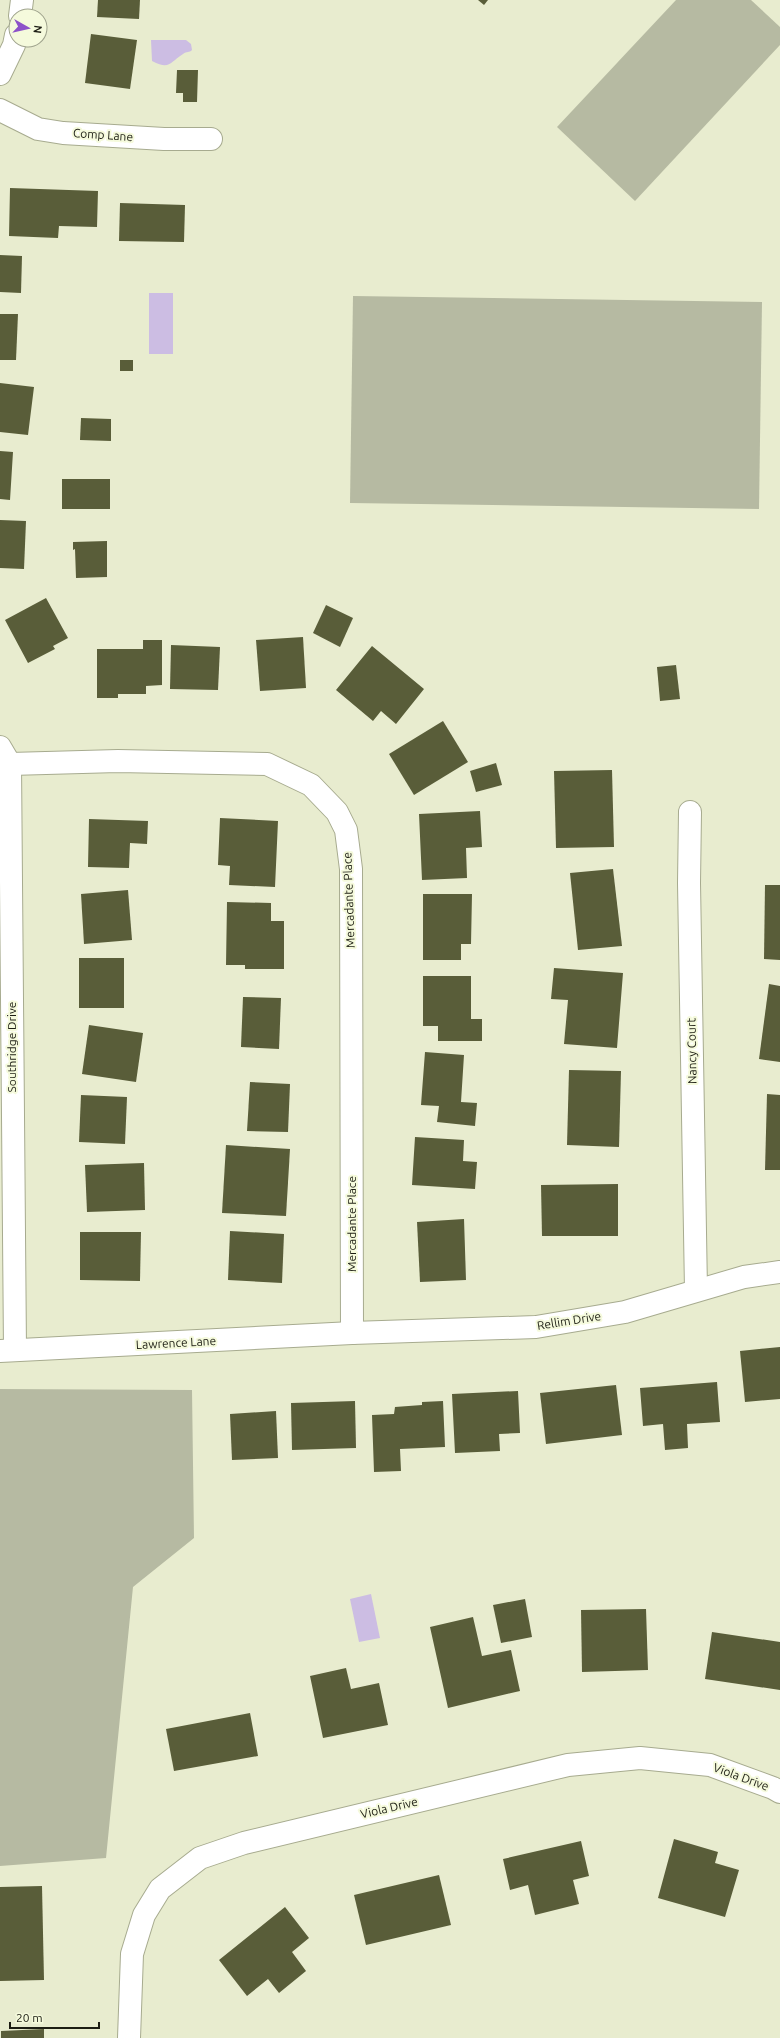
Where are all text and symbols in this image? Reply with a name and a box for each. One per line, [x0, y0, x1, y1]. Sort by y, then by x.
north arrow [8, 8, 48, 48]
text: N [31, 24, 44, 34]
street label: Comp Lane [73, 126, 134, 143]
street label: Mercadante Place [340, 852, 357, 948]
street label: Southridge Drive [5, 1002, 18, 1092]
street label: Nancy Court [684, 1017, 699, 1084]
street label: Mercadante Place [345, 1176, 358, 1272]
street label: Rellim Drive [536, 1309, 602, 1332]
street label: Lawrence Lane [136, 1334, 216, 1351]
street label: Viola Drive [712, 1760, 771, 1793]
street label: Viola Drive [359, 1795, 419, 1820]
scale bar [10, 2004, 99, 2030]
text: 20 m [16, 2011, 43, 2024]

